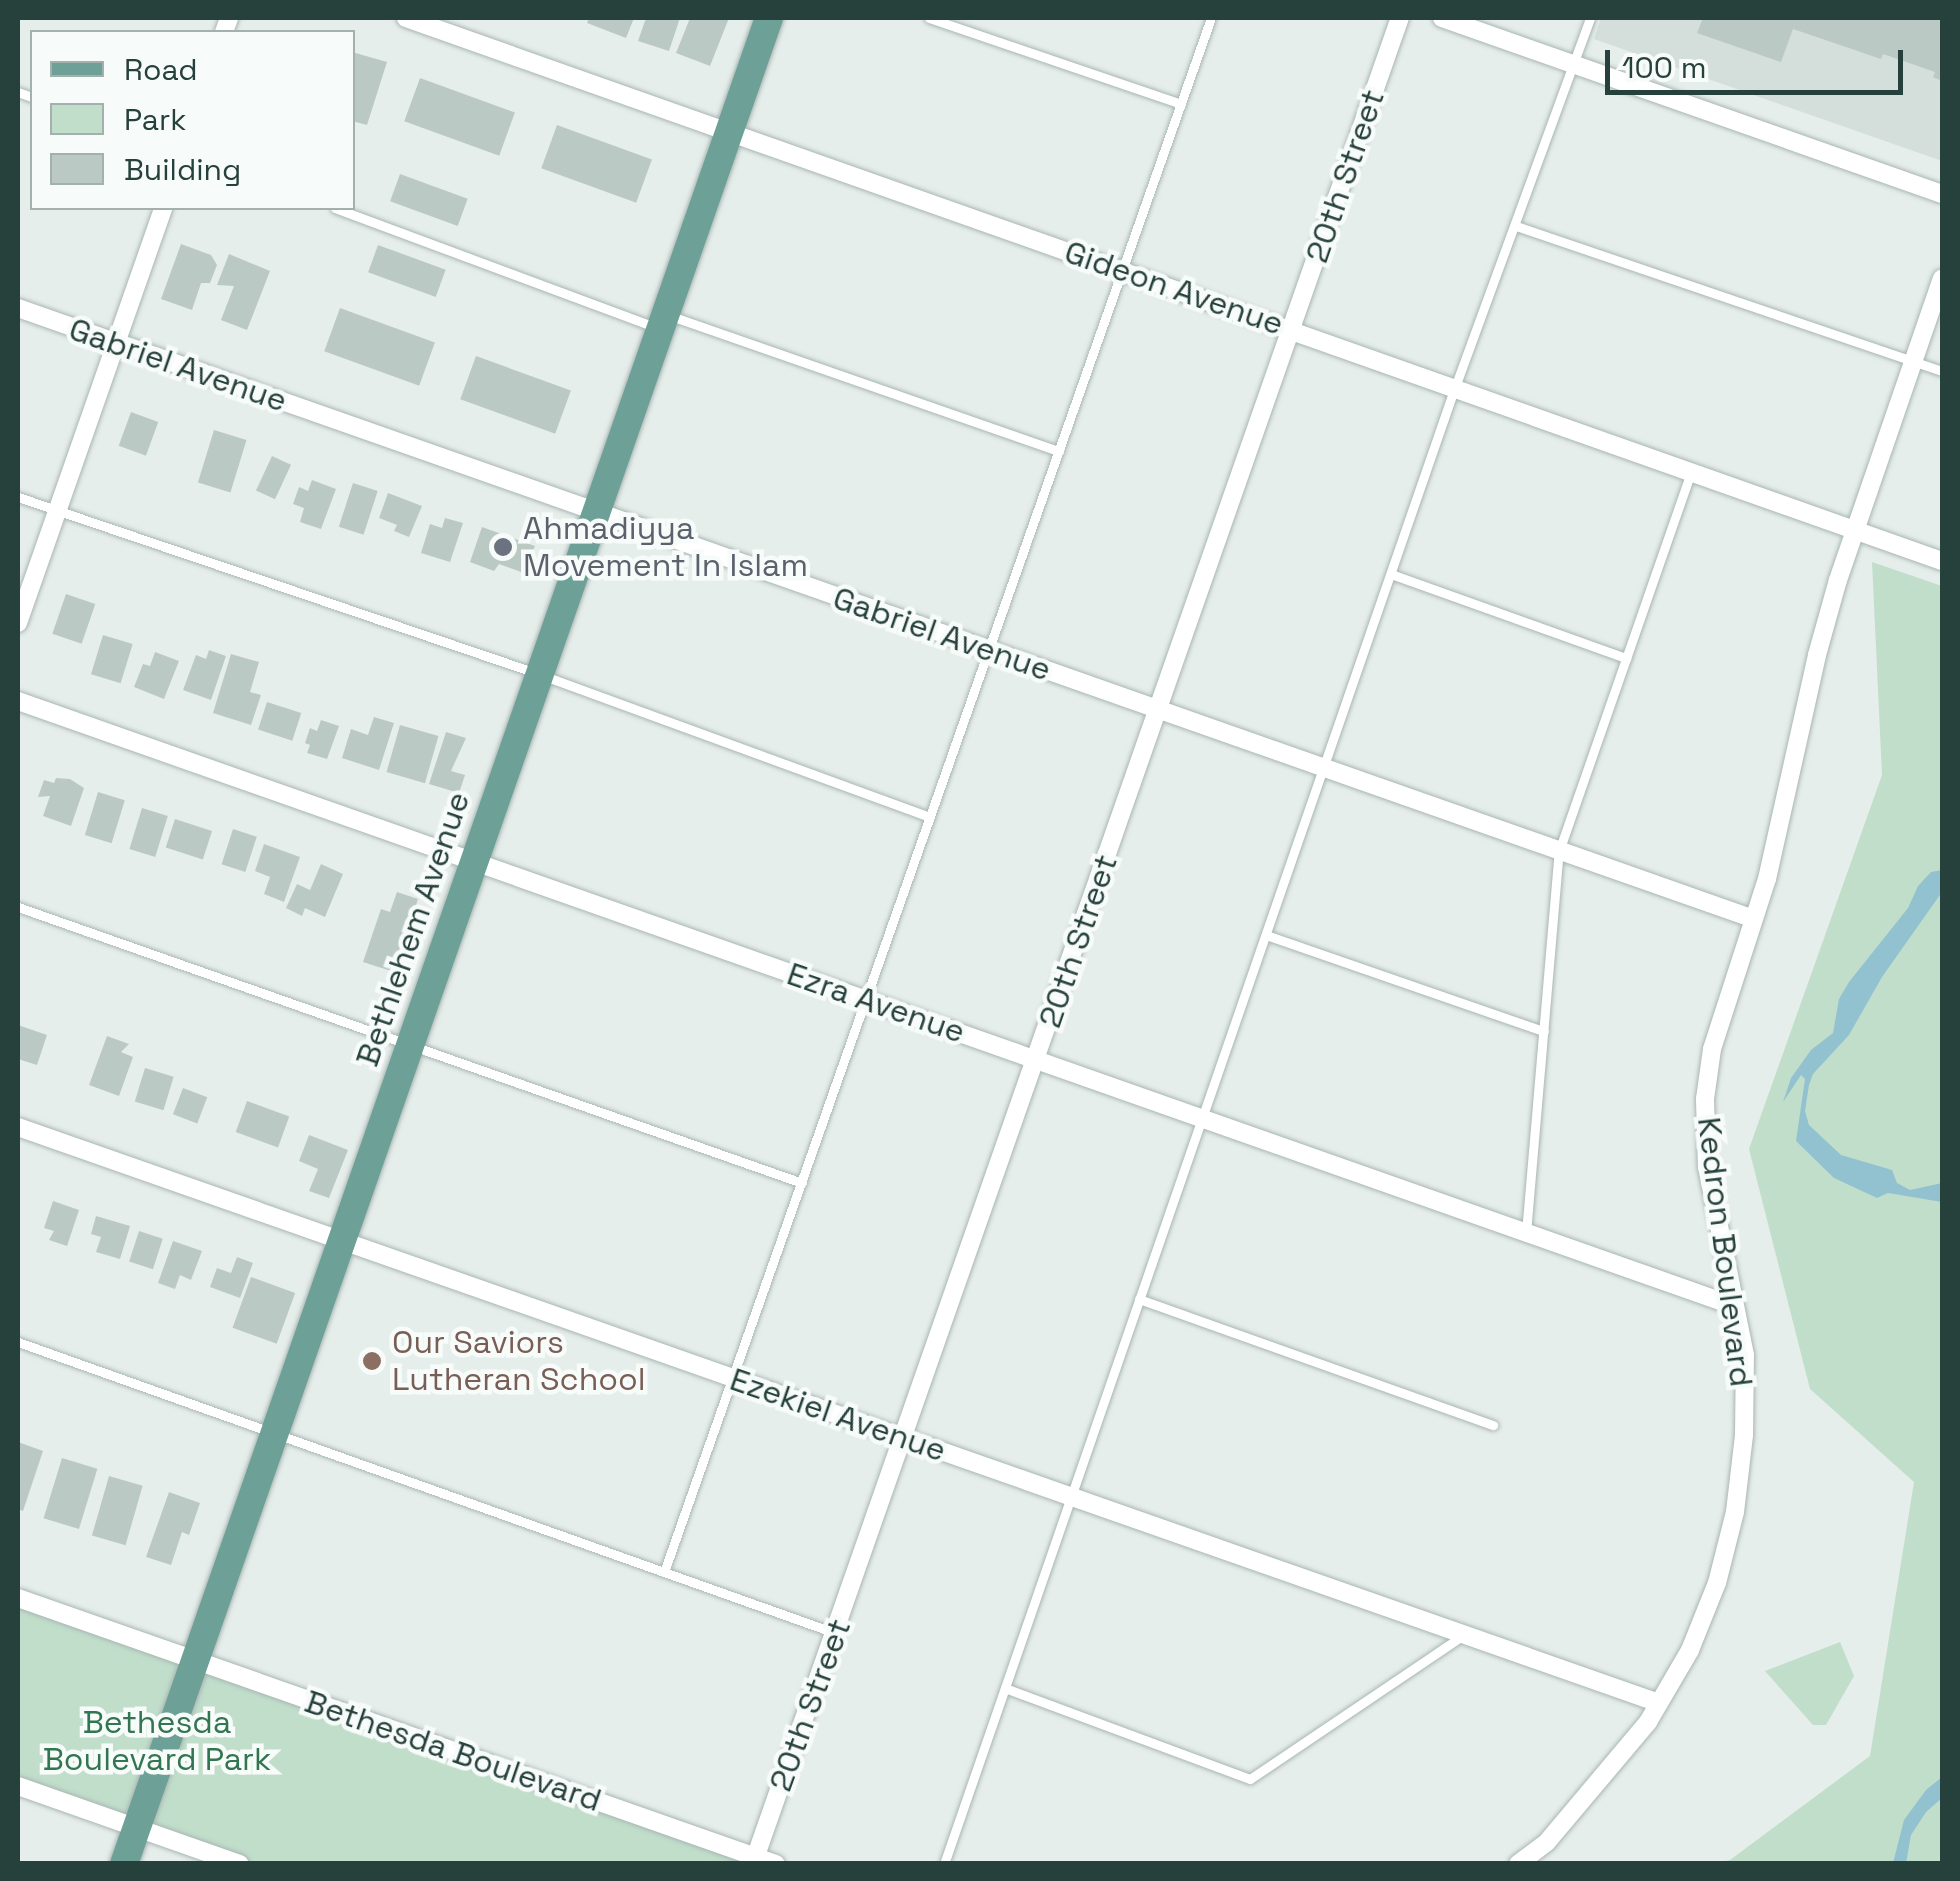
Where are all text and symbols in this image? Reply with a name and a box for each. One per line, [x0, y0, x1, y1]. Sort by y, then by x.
legend [30, 30, 355, 210]
scale bar [1610, 30, 1908, 92]
text: 100 m [1622, 48, 1707, 87]
text: Road [124, 50, 198, 89]
street label: 20th Street [1298, 85, 1392, 267]
text: Park [124, 100, 186, 139]
text: Building [124, 150, 241, 189]
street label: Gideon Avenue [1059, 233, 1289, 343]
street label: Gabriel Avenue [64, 310, 292, 420]
place label: Ahmadiyya Movement In Islam [523, 510, 808, 585]
marker: Ahmadiyya Movement In Islam [492, 536, 514, 558]
street label: Gabriel Avenue [828, 579, 1056, 689]
street label: Bethlehem Avenue [348, 787, 478, 1071]
street label: 20th Street [1031, 850, 1125, 1032]
street label: Ezra Avenue [782, 955, 970, 1051]
street label: Kedron Boulevard [1689, 1115, 1761, 1389]
place label: Our Saviors Lutheran School [392, 1324, 646, 1399]
marker: Our Saviors Lutheran School [361, 1350, 383, 1372]
street label: Ezekiel Avenue [725, 1360, 951, 1470]
street label: 20th Street [761, 1614, 859, 1796]
street label: Bethesda Boulevard [300, 1682, 606, 1820]
park label: Bethesda Boulevard Park [43, 1704, 271, 1779]

